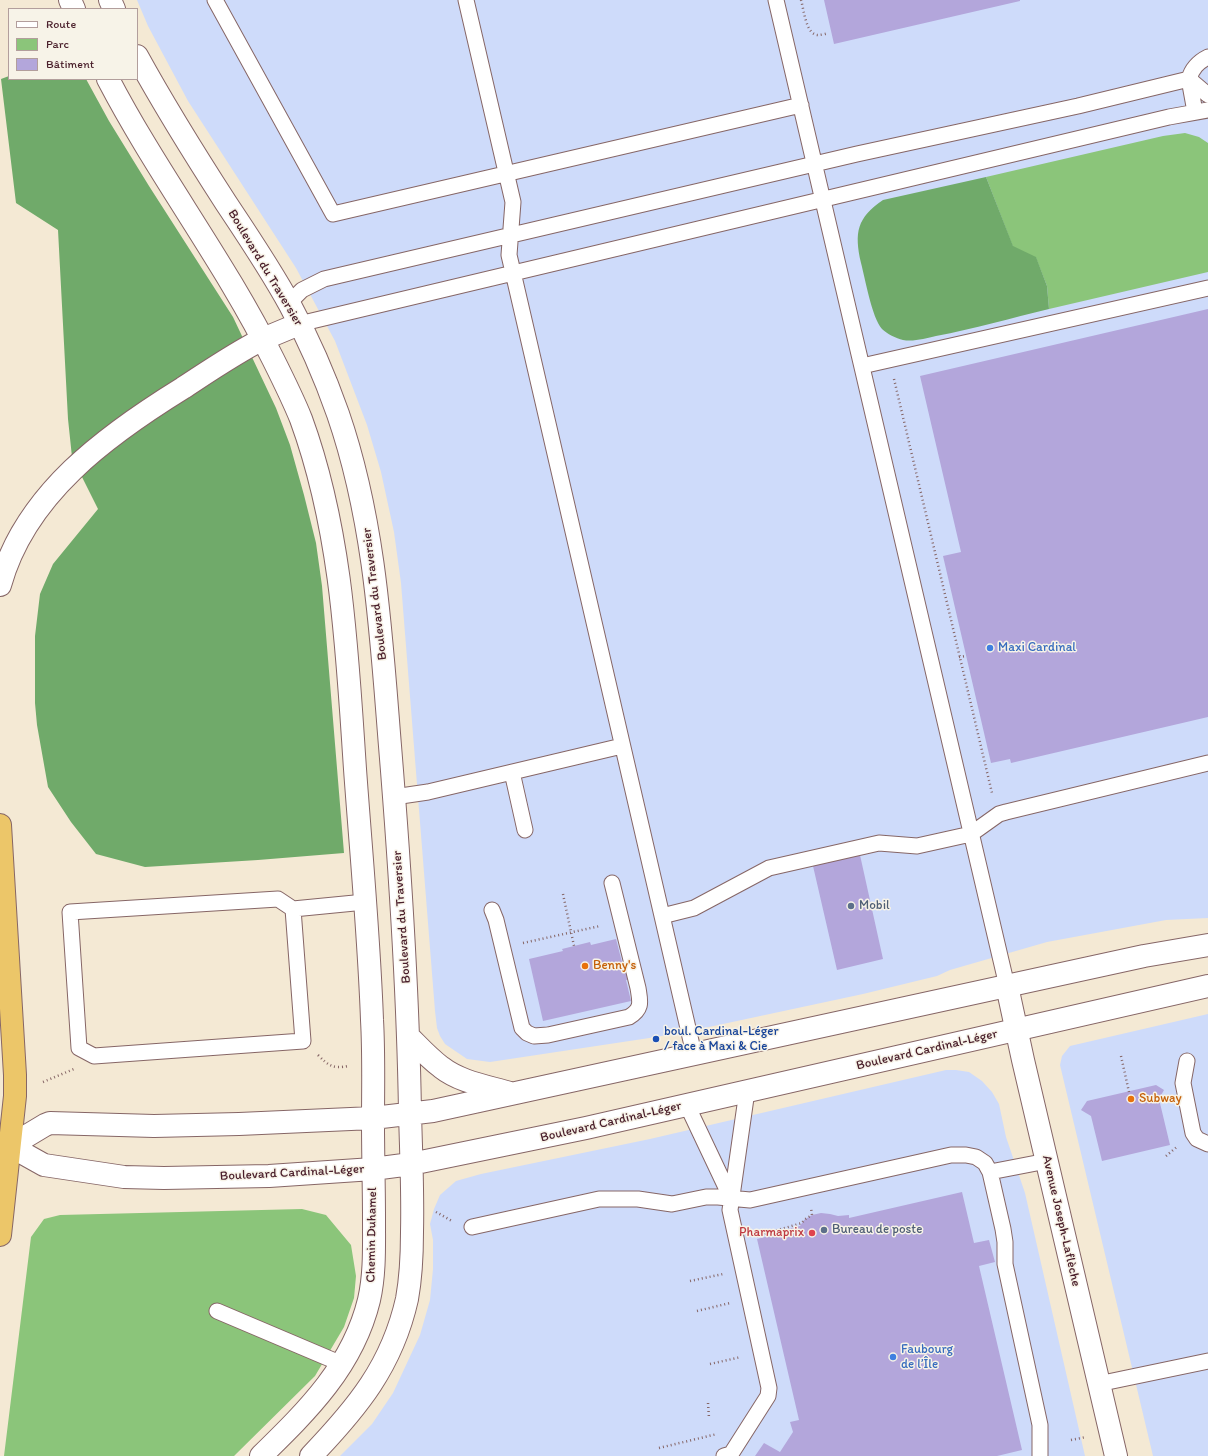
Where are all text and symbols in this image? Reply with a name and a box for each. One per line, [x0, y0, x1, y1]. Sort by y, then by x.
legend [8, 8, 138, 80]
text: Route [46, 17, 76, 31]
text: Parc [46, 37, 69, 51]
text: Bâtiment [46, 57, 94, 71]
street label: Boulevard du Traversier [224, 207, 306, 329]
street label: Boulevard du Traversier [359, 527, 391, 661]
place label: Maxi Cardinal [998, 640, 1076, 656]
marker: Maxi Cardinal [985, 643, 995, 653]
street label: Boulevard du Traversier [390, 850, 414, 984]
place label: Mobil [859, 898, 890, 914]
marker: Mobil [846, 901, 856, 911]
place label: Benny's [593, 958, 636, 974]
marker: Benny's [580, 961, 590, 971]
place label: boul. Cardinal-Léger / face à Maxi & Cie [664, 1024, 779, 1055]
street label: Boulevard Cardinal-Léger [855, 1026, 999, 1074]
marker: boul. Cardinal-Léger / face à Maxi & Cie [651, 1034, 661, 1044]
place label: Subway [1139, 1091, 1182, 1107]
marker: Subway [1126, 1094, 1136, 1104]
street label: Boulevard Cardinal-Léger [539, 1098, 683, 1146]
street label: Avenue Joseph-Laflèche [1038, 1154, 1084, 1288]
street label: Boulevard Cardinal-Léger [219, 1161, 365, 1185]
street label: Chemin Duhamel [363, 1187, 381, 1283]
place label: Bureau de poste [832, 1222, 922, 1238]
place label: Pharmaprix [739, 1225, 804, 1241]
marker: Bureau de poste [819, 1225, 829, 1235]
marker: Pharmaprix [807, 1228, 817, 1238]
place label: Faubourg de l’Île [901, 1342, 953, 1373]
marker: Faubourg de l’Île [888, 1352, 898, 1362]

